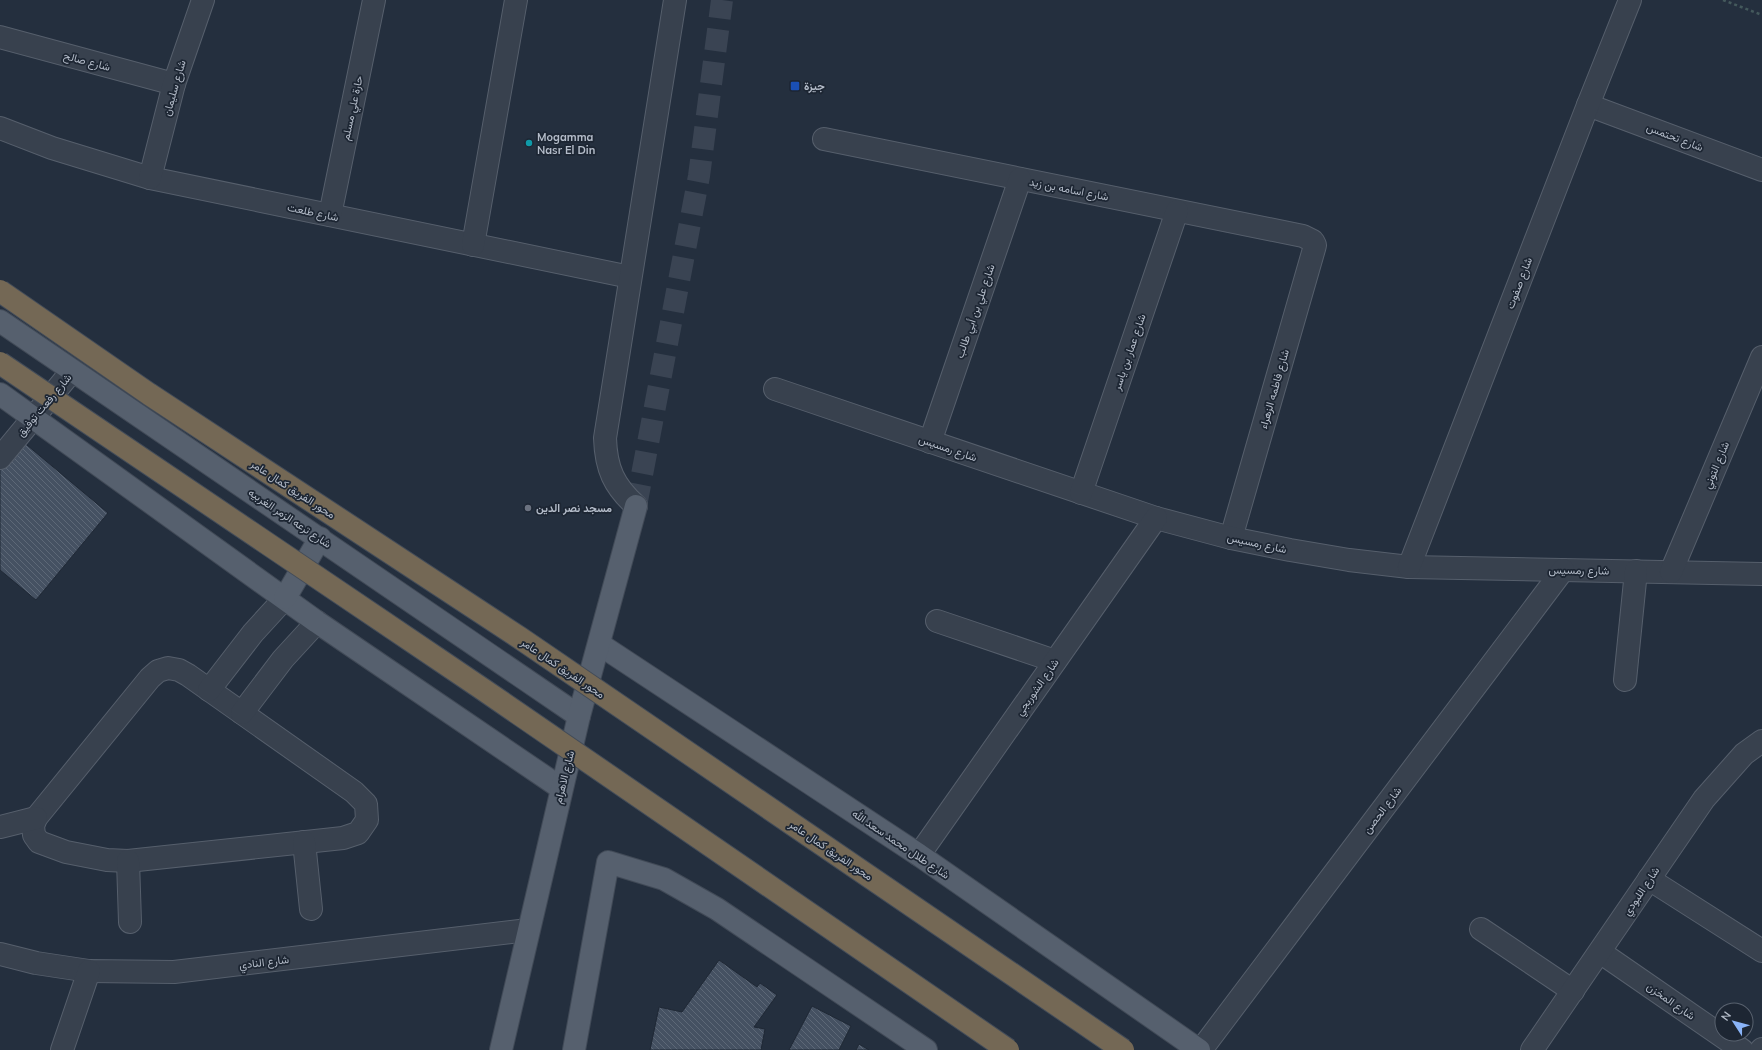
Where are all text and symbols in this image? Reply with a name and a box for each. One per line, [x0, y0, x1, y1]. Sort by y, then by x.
street label: شارع صالح [62, 48, 112, 75]
street label: شارع سليمان [159, 58, 190, 118]
street label: حارة علي مسلم [338, 74, 369, 142]
place label: جيزة [804, 79, 825, 93]
marker: جيزة [789, 80, 801, 92]
street label: شارع تحتمس [1644, 120, 1706, 155]
place label: Mogamma Nasr El Din [537, 130, 595, 157]
marker: Mogamma Nasr El Din [524, 138, 534, 148]
street label: شارع اسامه بن زيد [1028, 174, 1110, 205]
street label: شارع طلعت [286, 200, 340, 225]
street label: شارع صفوت [1503, 255, 1536, 311]
street label: شارع علي بن أبي طالب [952, 262, 1001, 361]
street label: شارع عمار بن ياسر [1109, 312, 1150, 393]
street label: شارع فاطمه الزهراء [1256, 347, 1293, 431]
street label: شارع رفعت توفيق [14, 370, 75, 440]
street label: شارع رمسيس [917, 432, 979, 466]
street label: شارع التوني [1700, 439, 1735, 492]
street label: محور الفريق كمال عامر [247, 456, 338, 522]
street label: شارع ترعه الزمر الغربيه [245, 485, 334, 552]
place label: مسجد نصر الدين [536, 501, 612, 515]
marker: مسجد نصر الدين [523, 503, 533, 513]
street label: شارع رمسيس [1226, 530, 1288, 557]
street label: شارع رمسيس [1549, 562, 1610, 579]
street label: محور الفريق كمال عامر [518, 634, 608, 701]
street label: شارع الشوربجي [1012, 656, 1064, 720]
street label: شارع الاهرام [551, 749, 578, 805]
street label: شارع الحصن [1360, 783, 1405, 837]
street label: شارع طلال محمد سعد الله [849, 806, 953, 883]
street label: محور الفريق كمال عامر [786, 816, 876, 883]
street label: شارع اللبودي [1620, 864, 1665, 920]
street label: شارع النادي [238, 952, 291, 975]
street label: شارع المخزن [1644, 979, 1698, 1024]
north arrow [1714, 1002, 1754, 1042]
text: N [1718, 1009, 1734, 1024]

